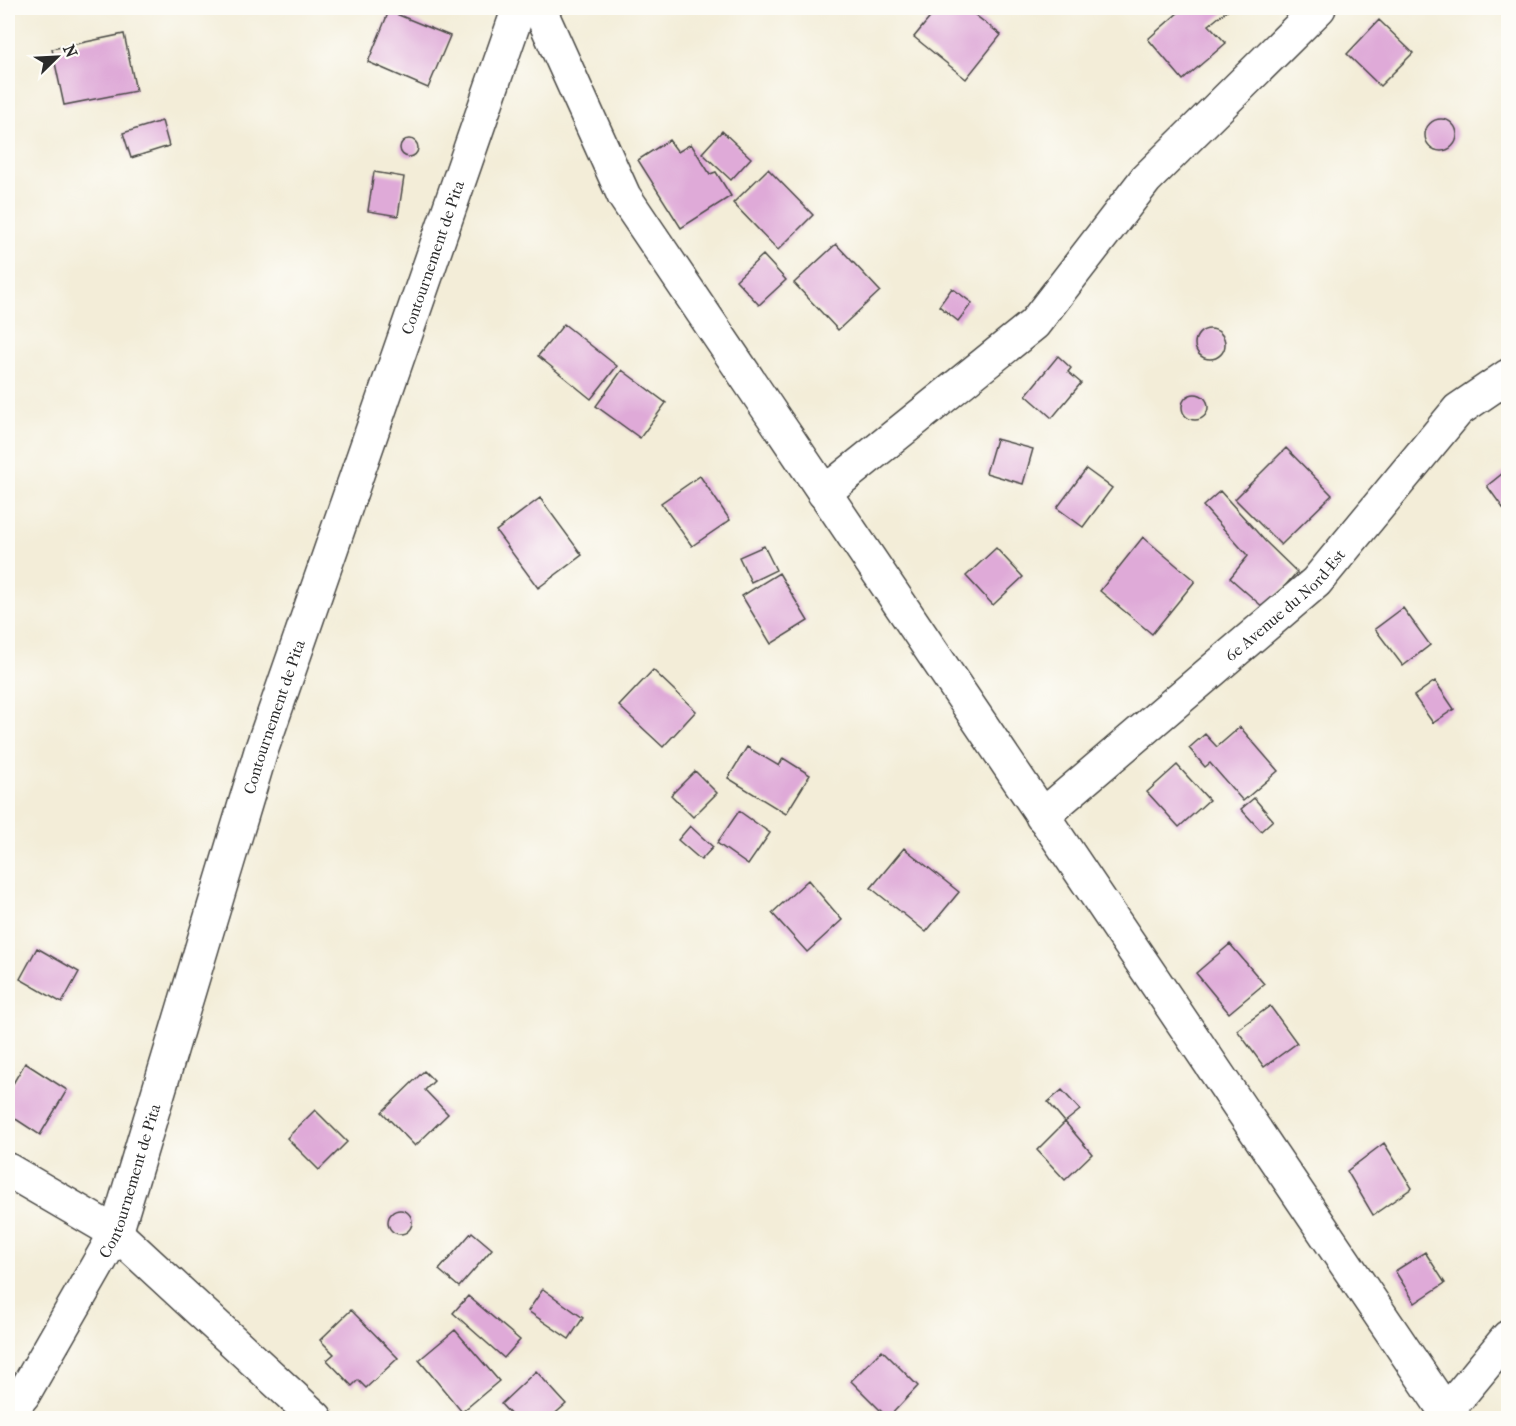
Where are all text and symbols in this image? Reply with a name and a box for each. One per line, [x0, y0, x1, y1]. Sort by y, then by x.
north arrow [27, 27, 87, 87]
text: N [59, 42, 82, 61]
street label: Contournement de Pita [397, 178, 469, 337]
street label: 6e Avenue du Nord-Est [1221, 545, 1349, 665]
street label: Contournement de Pita [240, 637, 309, 796]
street label: Contournement de Pita [95, 1101, 165, 1261]

